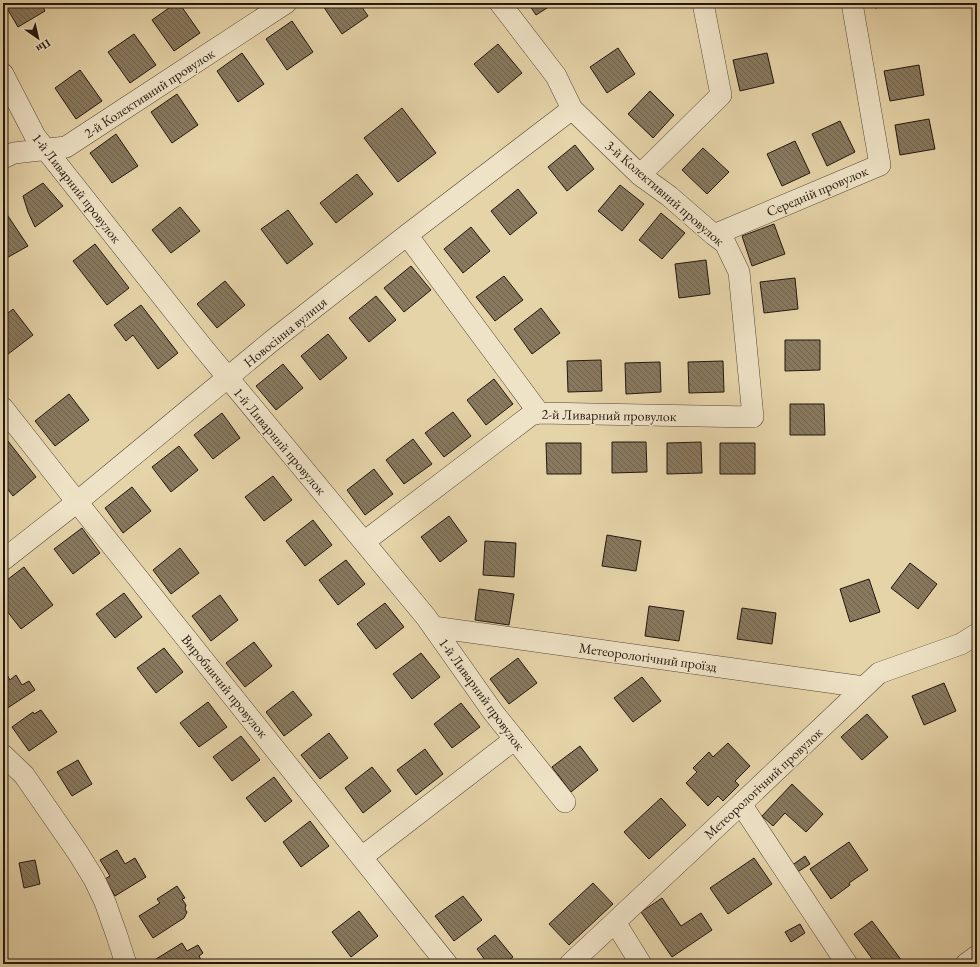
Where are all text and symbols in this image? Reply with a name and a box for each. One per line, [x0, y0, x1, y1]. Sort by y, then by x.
north arrow [18, 18, 58, 58]
text: Пн [33, 36, 54, 57]
street label: 2-й Колективний провулок [80, 44, 218, 142]
street label: 1-й Ливарний провулок [28, 129, 126, 247]
street label: 3-й Колективний провулок [602, 136, 729, 250]
street label: Середній провулок [764, 161, 871, 220]
street label: Новосінна вулиця [240, 293, 330, 371]
street label: 1-й Ливарний провулок [230, 384, 330, 499]
street label: 2-й Ливарний провулок [541, 405, 677, 425]
street label: Виробничий провулок [178, 631, 272, 742]
street label: 1-й Ливарний провулок [435, 634, 529, 754]
street label: Метеорологічний проїзд [578, 638, 719, 676]
street label: Метеорологічний провулок [700, 723, 826, 843]

